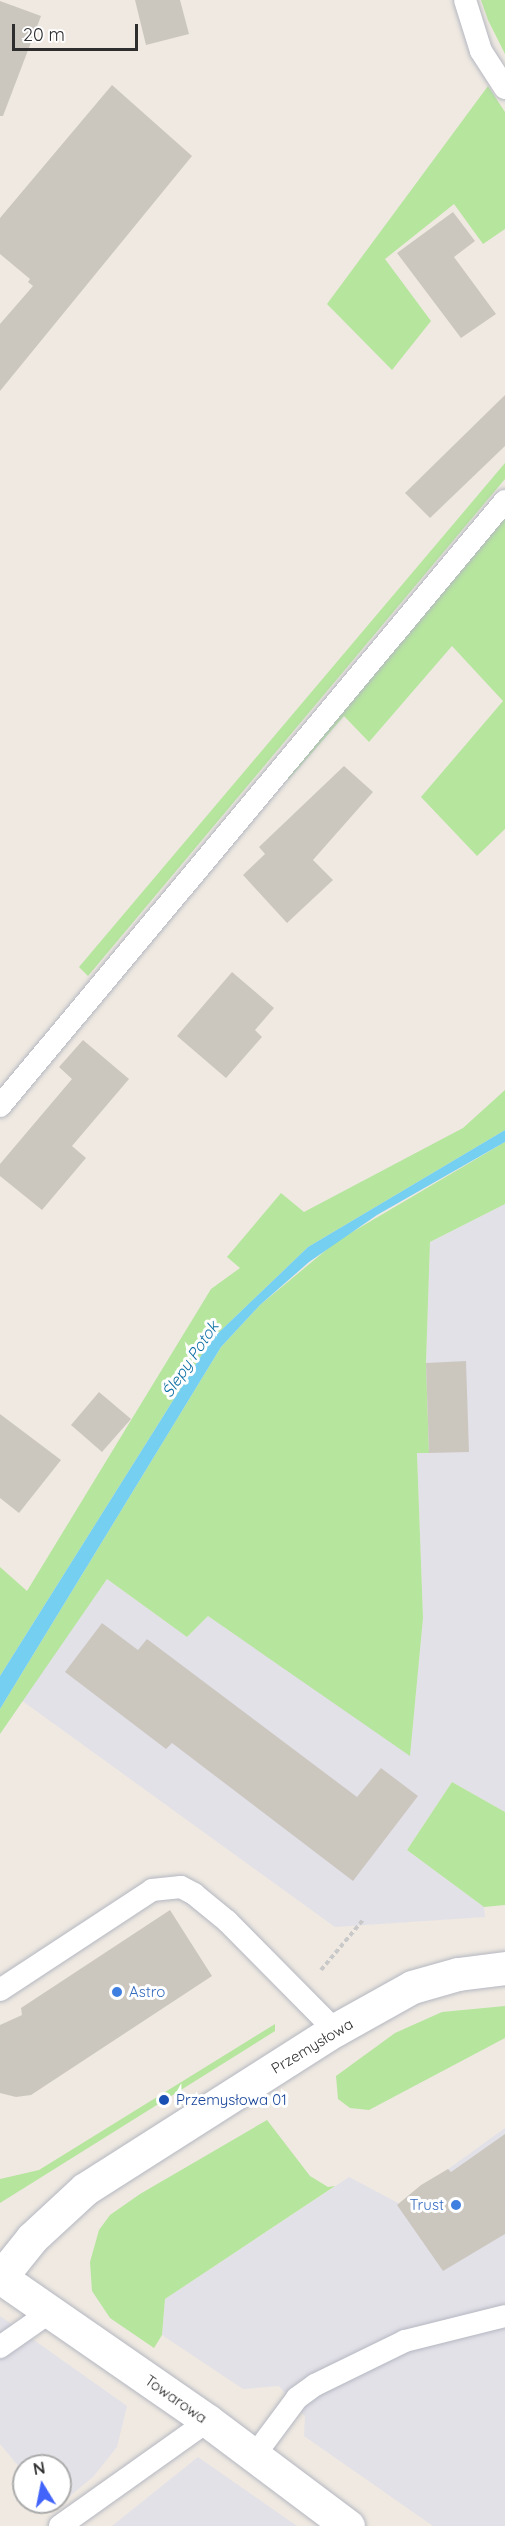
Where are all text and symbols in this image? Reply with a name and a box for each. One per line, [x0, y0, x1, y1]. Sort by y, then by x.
scale bar [15, 12, 141, 50]
text: 20 m [23, 23, 65, 46]
water label: Ślepy Potok [158, 1317, 222, 1401]
place label: Astro [129, 1983, 165, 2001]
marker: Astro [110, 1985, 124, 1999]
street label: Przemysłowa [268, 2015, 356, 2077]
place label: Przemysłowa 01 [176, 2091, 287, 2109]
marker: Przemysłowa 01 [157, 2093, 171, 2107]
place label: Trust [409, 2196, 444, 2214]
marker: Trust [449, 2198, 463, 2212]
street label: Towarowa [141, 2371, 211, 2427]
north arrow [12, 2454, 72, 2514]
text: N [32, 2457, 47, 2479]

